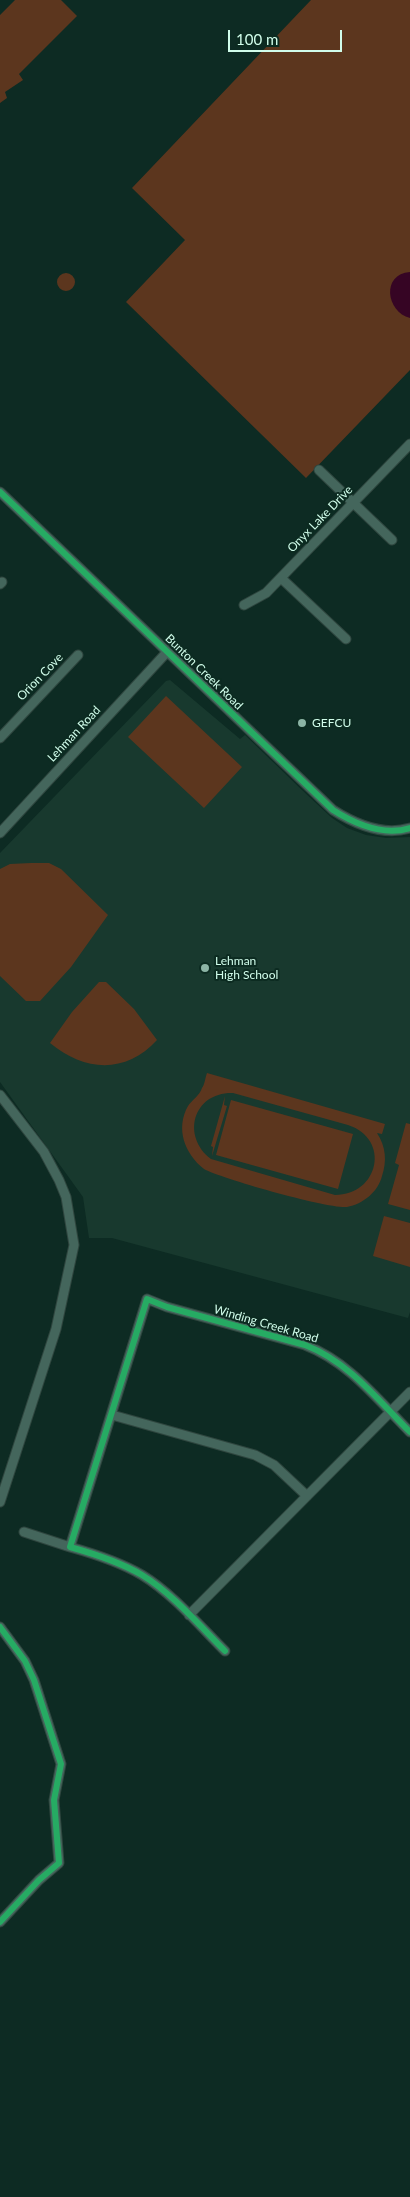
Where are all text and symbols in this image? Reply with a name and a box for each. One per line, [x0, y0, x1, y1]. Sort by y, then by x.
scale bar [230, 20, 344, 52]
text: 100 m [236, 30, 278, 48]
street label: Onyx Lake Drive [285, 483, 355, 555]
street label: Bunton Creek Road [162, 631, 246, 713]
street label: Orion Cove [14, 650, 66, 704]
street label: Lehman Road [45, 703, 103, 765]
place label: GEFCU [312, 716, 351, 730]
marker: GEFCU [296, 717, 308, 729]
place label: Lehman High School [215, 954, 278, 982]
marker: Lehman High School [199, 962, 211, 974]
street label: Winding Creek Road [212, 1302, 320, 1346]

